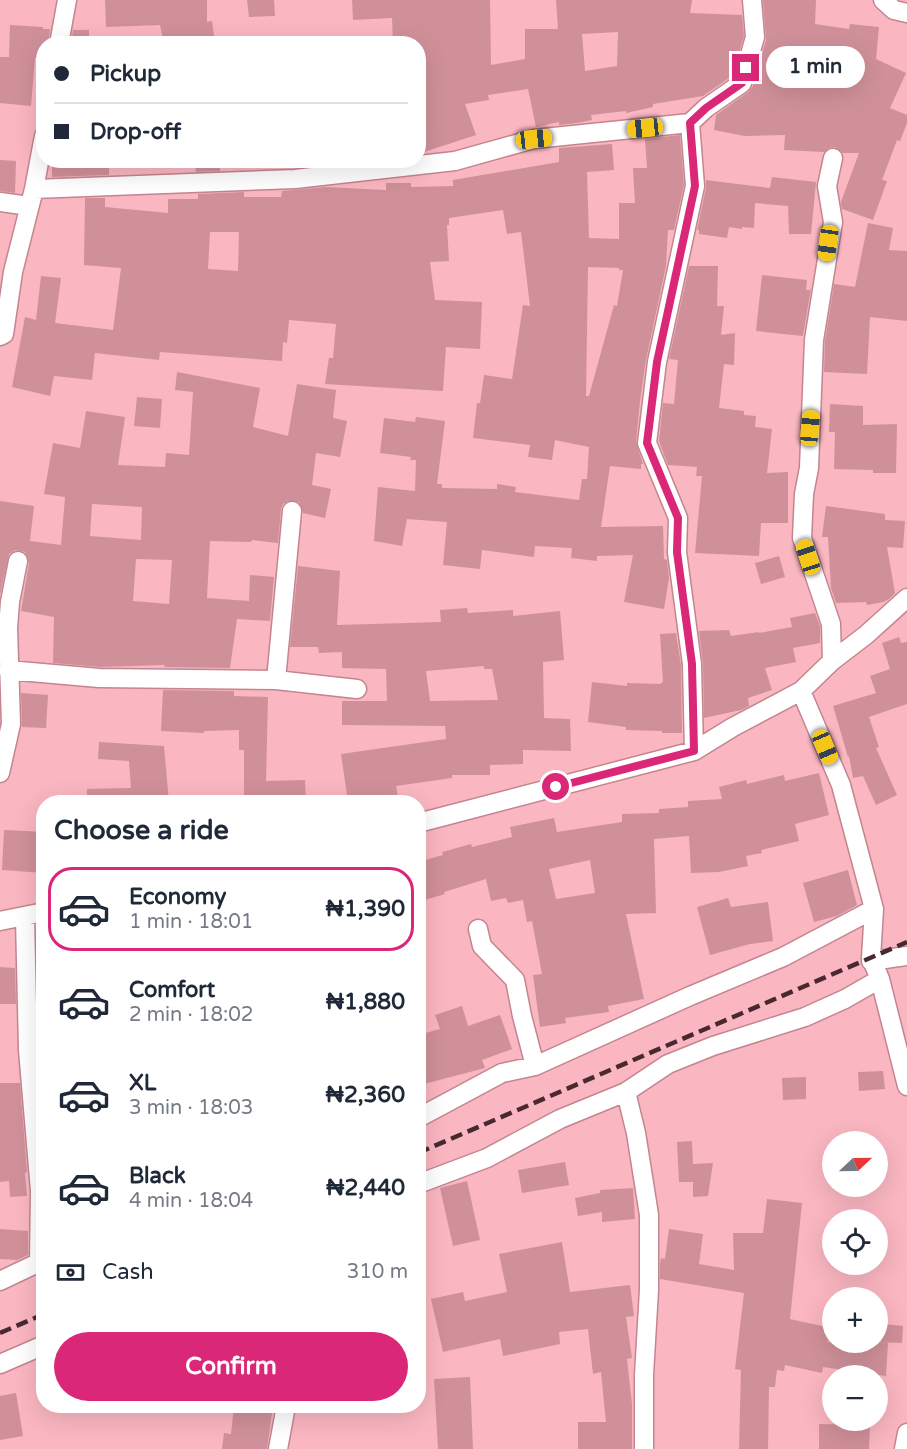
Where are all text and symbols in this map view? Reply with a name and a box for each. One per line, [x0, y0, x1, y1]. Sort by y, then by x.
callout: 1 min [767, 47, 866, 89]
route end [732, 54, 759, 81]
text: 1 min [789, 55, 842, 79]
text: Pickup [90, 61, 161, 87]
car [626, 117, 664, 139]
text: Drop-off [90, 119, 181, 145]
car [515, 128, 553, 150]
car [817, 224, 839, 262]
car [799, 409, 821, 447]
car [794, 537, 822, 577]
car [810, 727, 840, 767]
route start [542, 773, 569, 800]
text: Choose a ride [54, 814, 229, 847]
icon: car [57, 882, 111, 936]
text: Economy [129, 884, 226, 910]
text: ₦1,390 [326, 896, 405, 922]
text: 1 min · 18:01 [129, 910, 253, 934]
icon: car [57, 975, 111, 1029]
text: Comfort [129, 977, 215, 1003]
text: ₦1,880 [326, 989, 405, 1015]
text: 2 min · 18:02 [129, 1003, 253, 1027]
icon: car [57, 1068, 111, 1122]
text: XL [129, 1070, 156, 1096]
text: ₦2,360 [326, 1082, 405, 1108]
text: 3 min · 18:03 [129, 1096, 253, 1120]
north arrow [822, 1131, 888, 1197]
map controls [822, 1131, 888, 1431]
icon: car [57, 1161, 111, 1215]
text: Black [129, 1163, 186, 1189]
text: ₦2,440 [326, 1175, 405, 1201]
text: 4 min · 18:04 [129, 1189, 253, 1213]
button: locate [822, 1209, 888, 1275]
icon: cash [54, 1256, 87, 1289]
text: Cash [102, 1259, 154, 1285]
text: 310 m [347, 1260, 408, 1284]
button: + [822, 1287, 888, 1353]
button: Confirm [54, 1332, 408, 1401]
button: − [822, 1365, 888, 1431]

